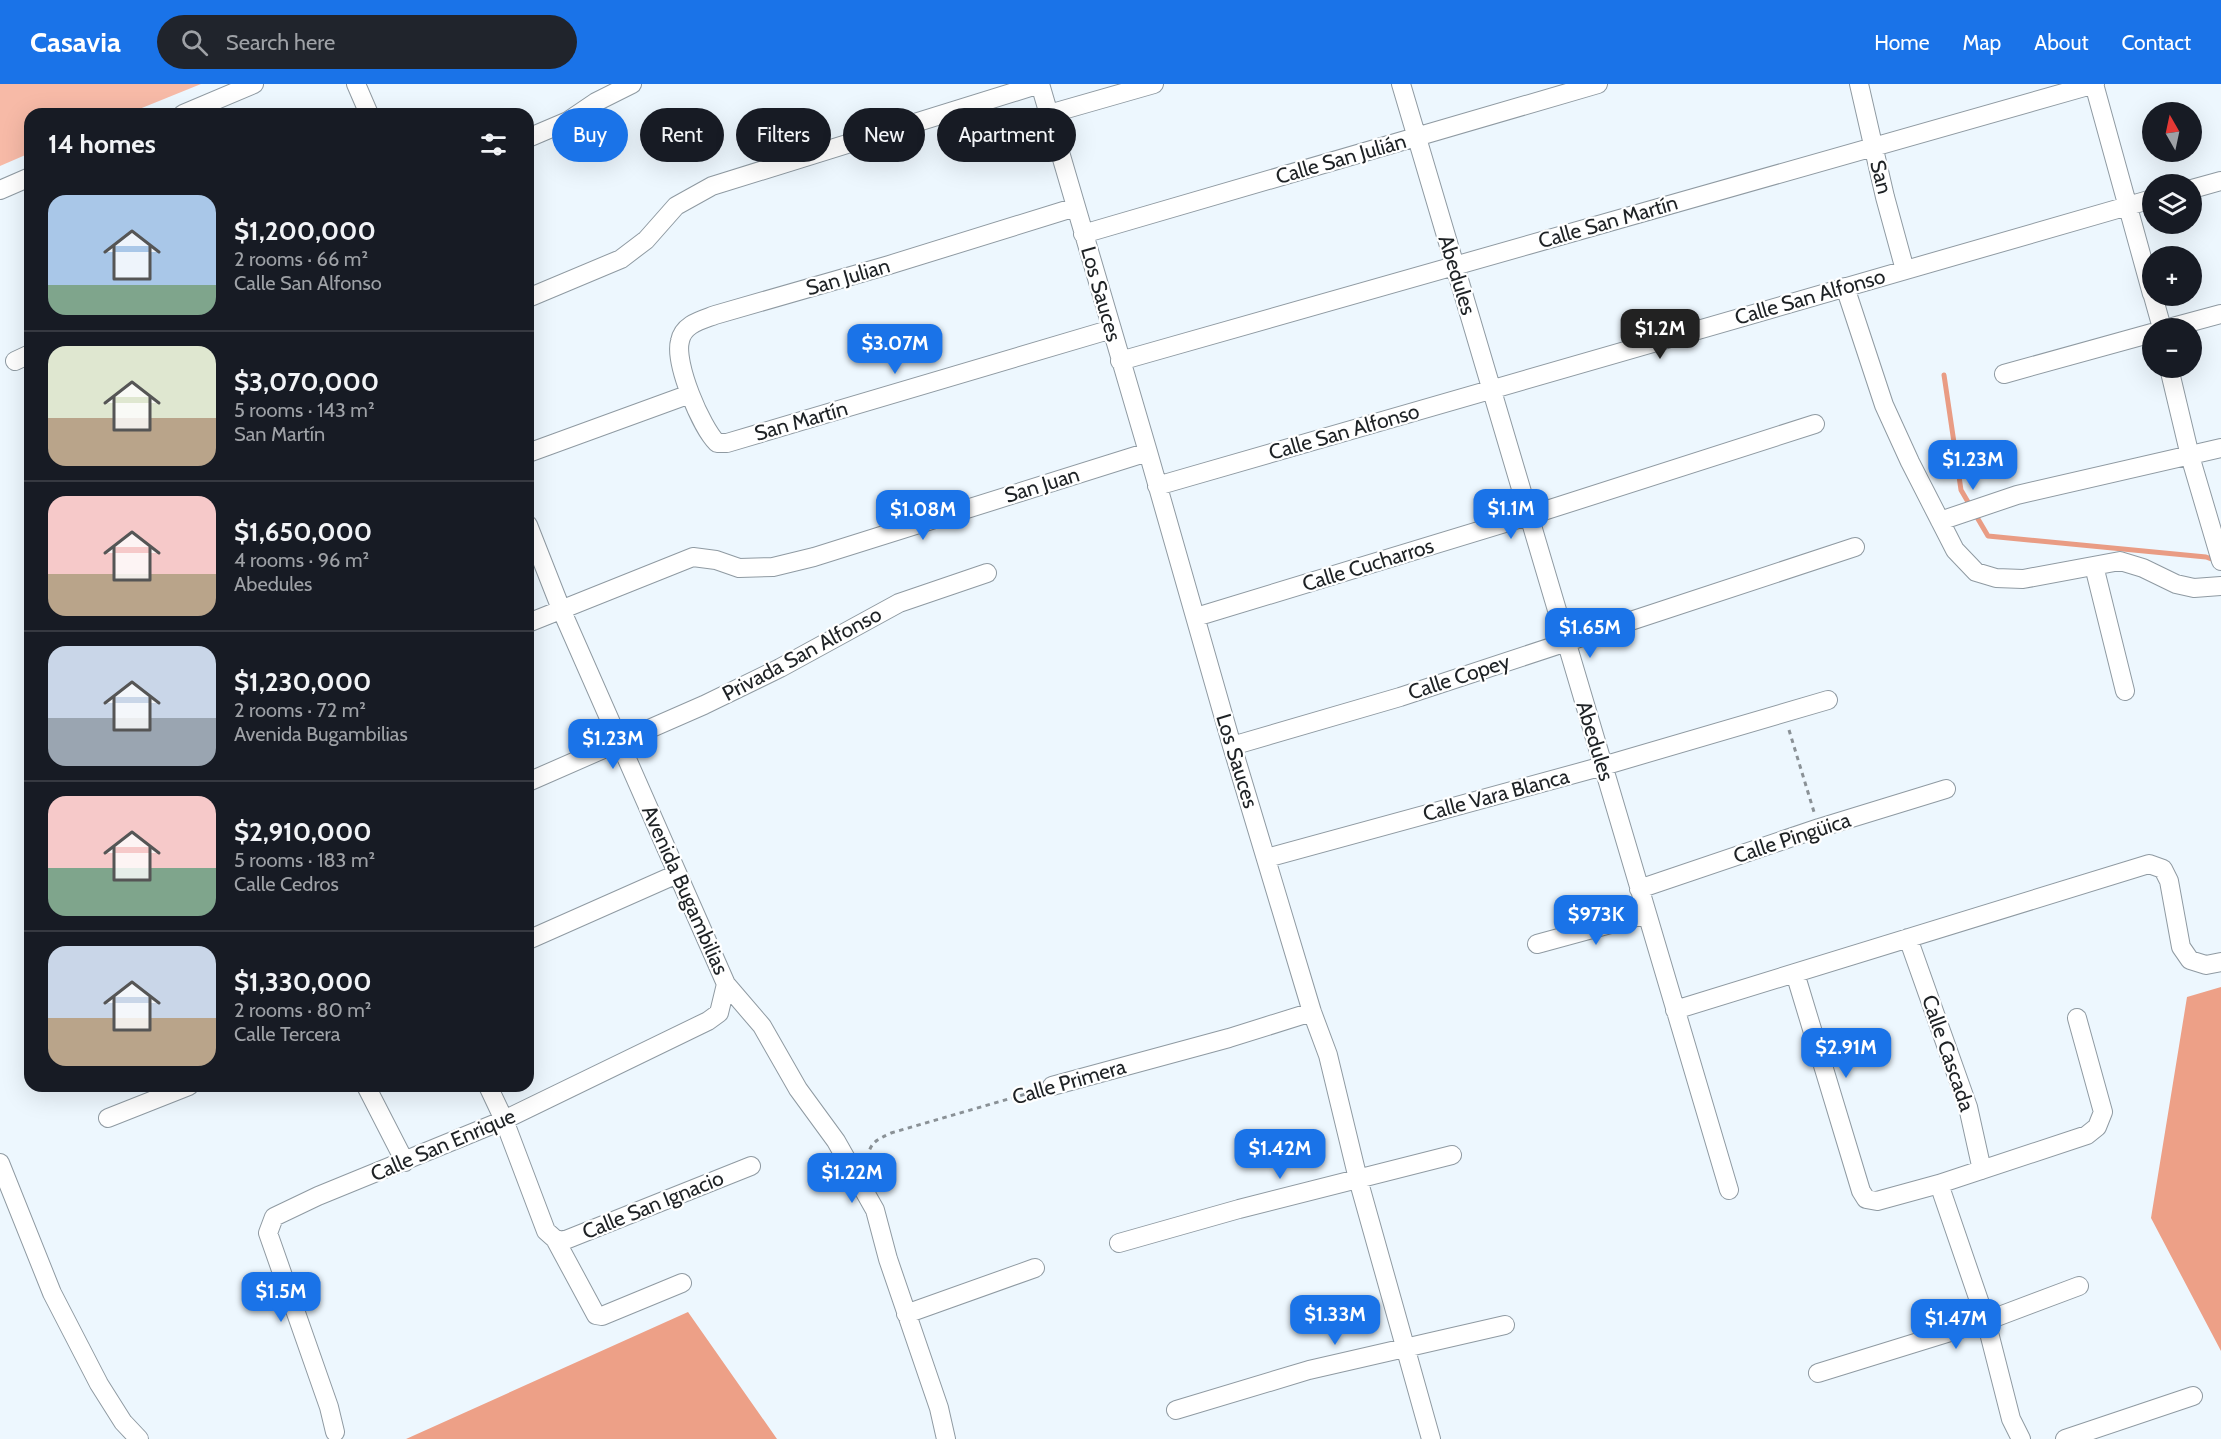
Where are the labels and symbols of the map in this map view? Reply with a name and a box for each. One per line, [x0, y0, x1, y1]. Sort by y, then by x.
north arrow [2142, 102, 2202, 162]
street label: Calle San Julián [1273, 128, 1409, 189]
street label: San [1865, 157, 1898, 196]
street label: Calle San Martín [1535, 190, 1681, 253]
street label: Abedules [1433, 232, 1482, 318]
street label: Los Sauces [1076, 244, 1127, 344]
street label: San Julian [803, 253, 893, 300]
street label: Calle San Alfonso [1732, 263, 1888, 330]
pin: $1.2M [1618, 309, 1702, 360]
pin: $3.07M [846, 324, 944, 375]
street label: San Martín [751, 395, 850, 446]
street label: Calle San Alfonso [1266, 398, 1422, 465]
pin: $1.23M [1924, 440, 2022, 491]
street label: San Juan [1001, 461, 1082, 508]
pin: $1.1M [1469, 489, 1553, 540]
pin: $1.08M [874, 490, 972, 541]
street label: Calle Cucharros [1299, 533, 1437, 596]
street label: Privada San Alfonso [718, 601, 886, 706]
pin: $1.65M [1541, 608, 1639, 659]
street label: Calle Copey [1405, 648, 1513, 705]
street label: Abedules [1571, 698, 1620, 784]
street label: Los Sauces [1211, 711, 1264, 811]
pin: $1.23M [564, 719, 662, 770]
street label: Calle Vara Blanca [1420, 763, 1572, 826]
street label: Avenida Bugambilias [637, 801, 734, 978]
street label: Calle Pingüica [1730, 807, 1854, 868]
pin: $973K [1554, 895, 1638, 946]
street label: Calle Cascada [1917, 991, 1980, 1114]
pin: $2.91M [1797, 1028, 1895, 1079]
street label: Calle Primera [1009, 1053, 1129, 1110]
street label: Calle San Enrique [367, 1103, 519, 1186]
pin: $1.42M [1231, 1129, 1329, 1180]
pin: $1.22M [803, 1153, 901, 1204]
street label: Calle San Ignacio [579, 1165, 727, 1244]
pin: $1.5M [239, 1272, 323, 1323]
pin: $1.33M [1286, 1295, 1384, 1346]
pin: $1.47M [1907, 1299, 2005, 1350]

